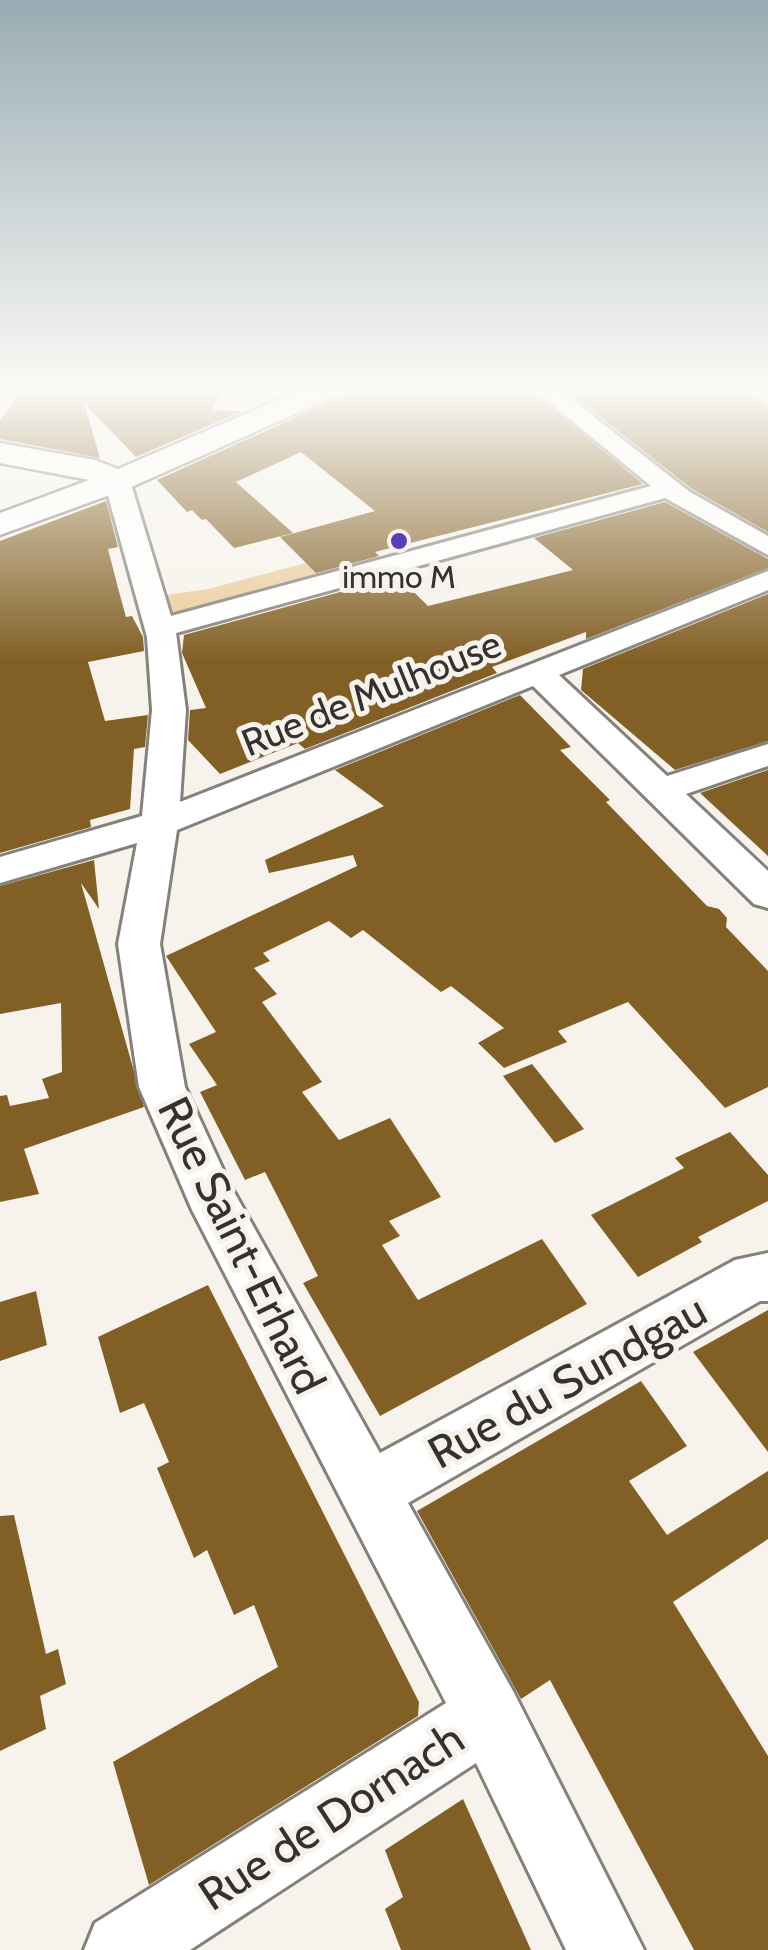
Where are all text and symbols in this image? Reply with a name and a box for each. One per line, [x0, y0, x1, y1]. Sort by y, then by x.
marker: immo M [388, 530, 410, 552]
place label: immo M [342, 557, 456, 596]
street label: Rue de Mulhouse [235, 620, 507, 766]
street label: Rue Saint-Erhard [147, 1088, 337, 1402]
street label: Rue du Sundgau [419, 1282, 715, 1480]
street label: Rue de Dornach [189, 1710, 473, 1922]

